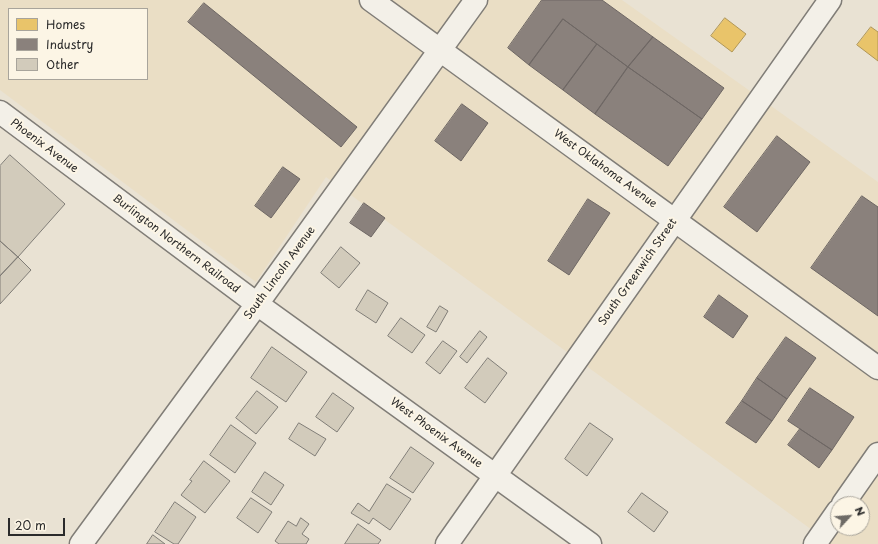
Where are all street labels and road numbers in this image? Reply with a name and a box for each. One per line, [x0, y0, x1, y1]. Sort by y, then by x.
street label: Phoenix Avenue [8, 116, 80, 176]
street label: West Oklahoma Avenue [551, 127, 659, 211]
street label: Burlington Northern Railroad [110, 192, 242, 296]
street label: South Greenwich Street [596, 216, 680, 328]
street label: South Lincoln Avenue [242, 224, 318, 322]
street label: West Phoenix Avenue [387, 395, 485, 471]

